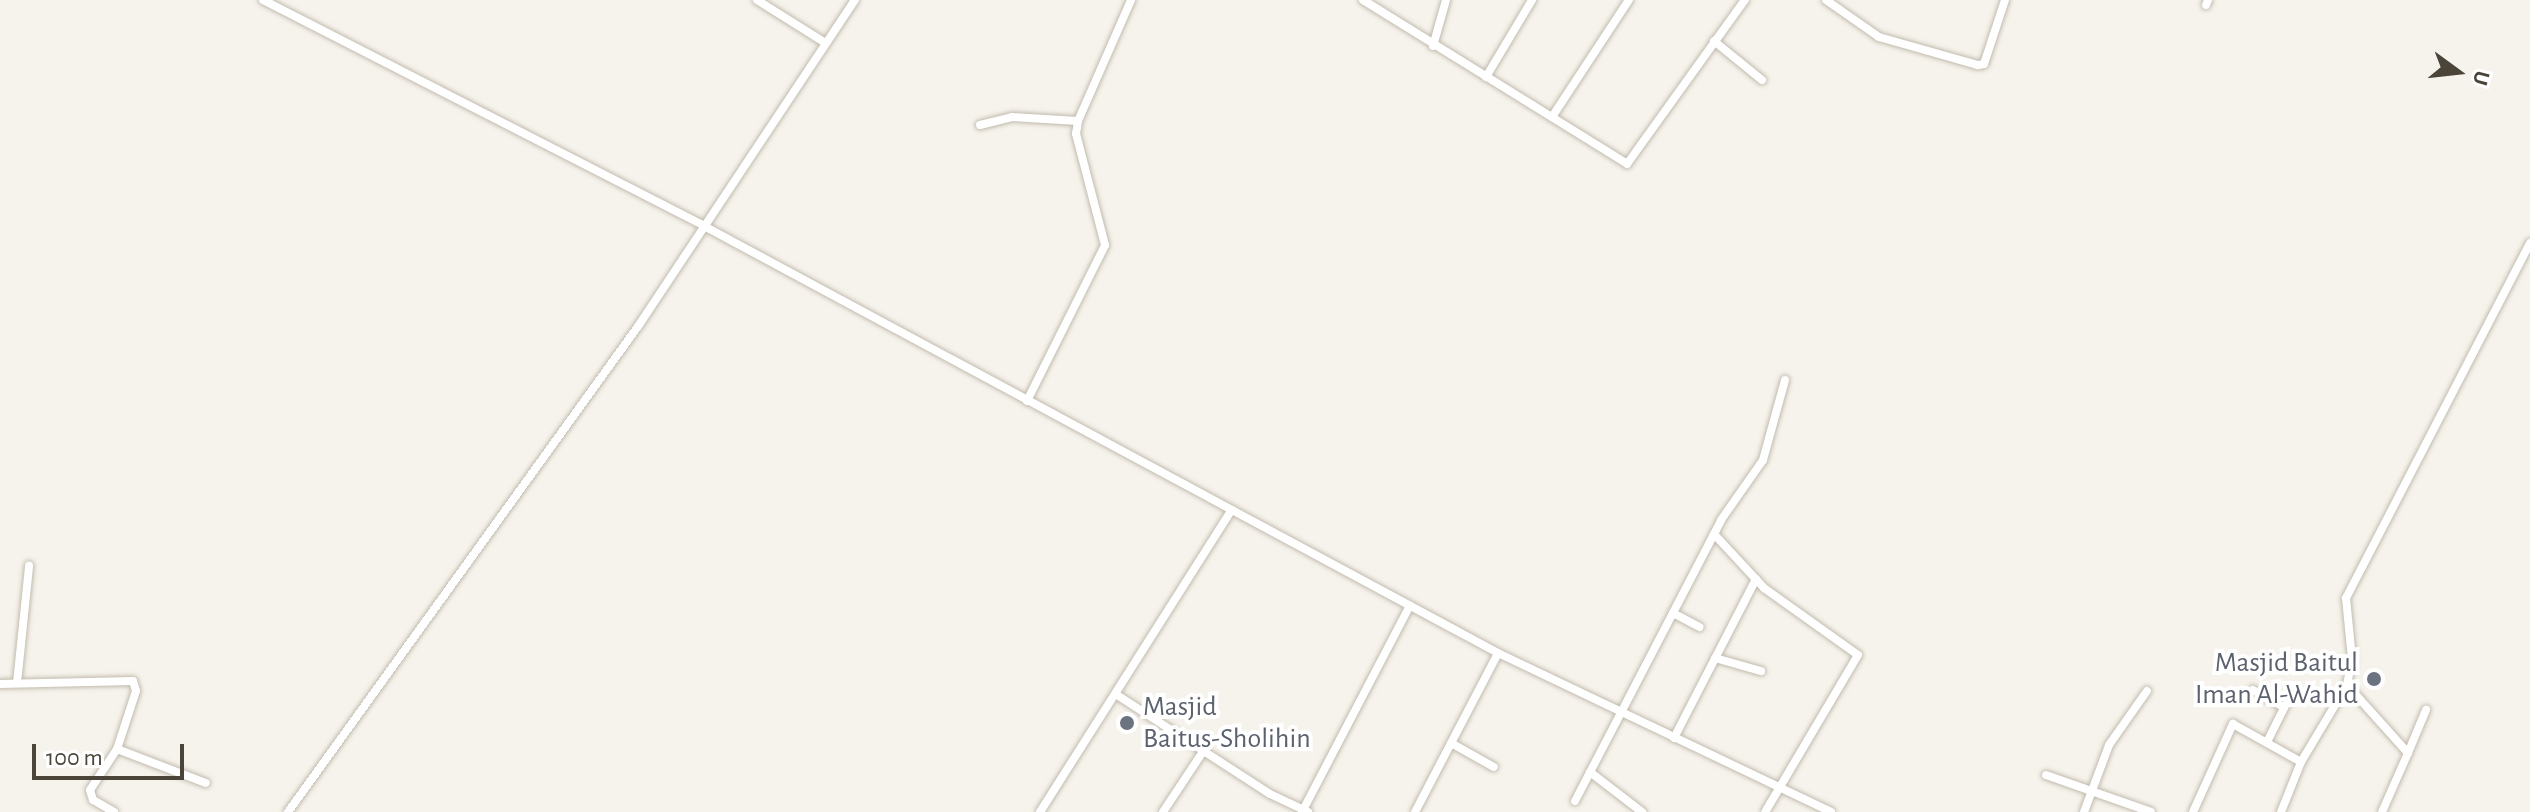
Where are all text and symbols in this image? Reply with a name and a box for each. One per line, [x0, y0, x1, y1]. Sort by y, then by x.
north arrow [2418, 32, 2498, 112]
text: U [2469, 69, 2494, 88]
place label: Masjid Baitul Iman Al-Wahid [2195, 646, 2358, 712]
marker: Masjid Baitul Iman Al-Wahid [2365, 670, 2383, 688]
place label: Masjid Baitus-Sholihin [1143, 690, 1311, 756]
marker: Masjid Baitus-Sholihin [1118, 714, 1136, 732]
scale bar [36, 728, 188, 778]
text: 100 m [46, 746, 103, 770]

